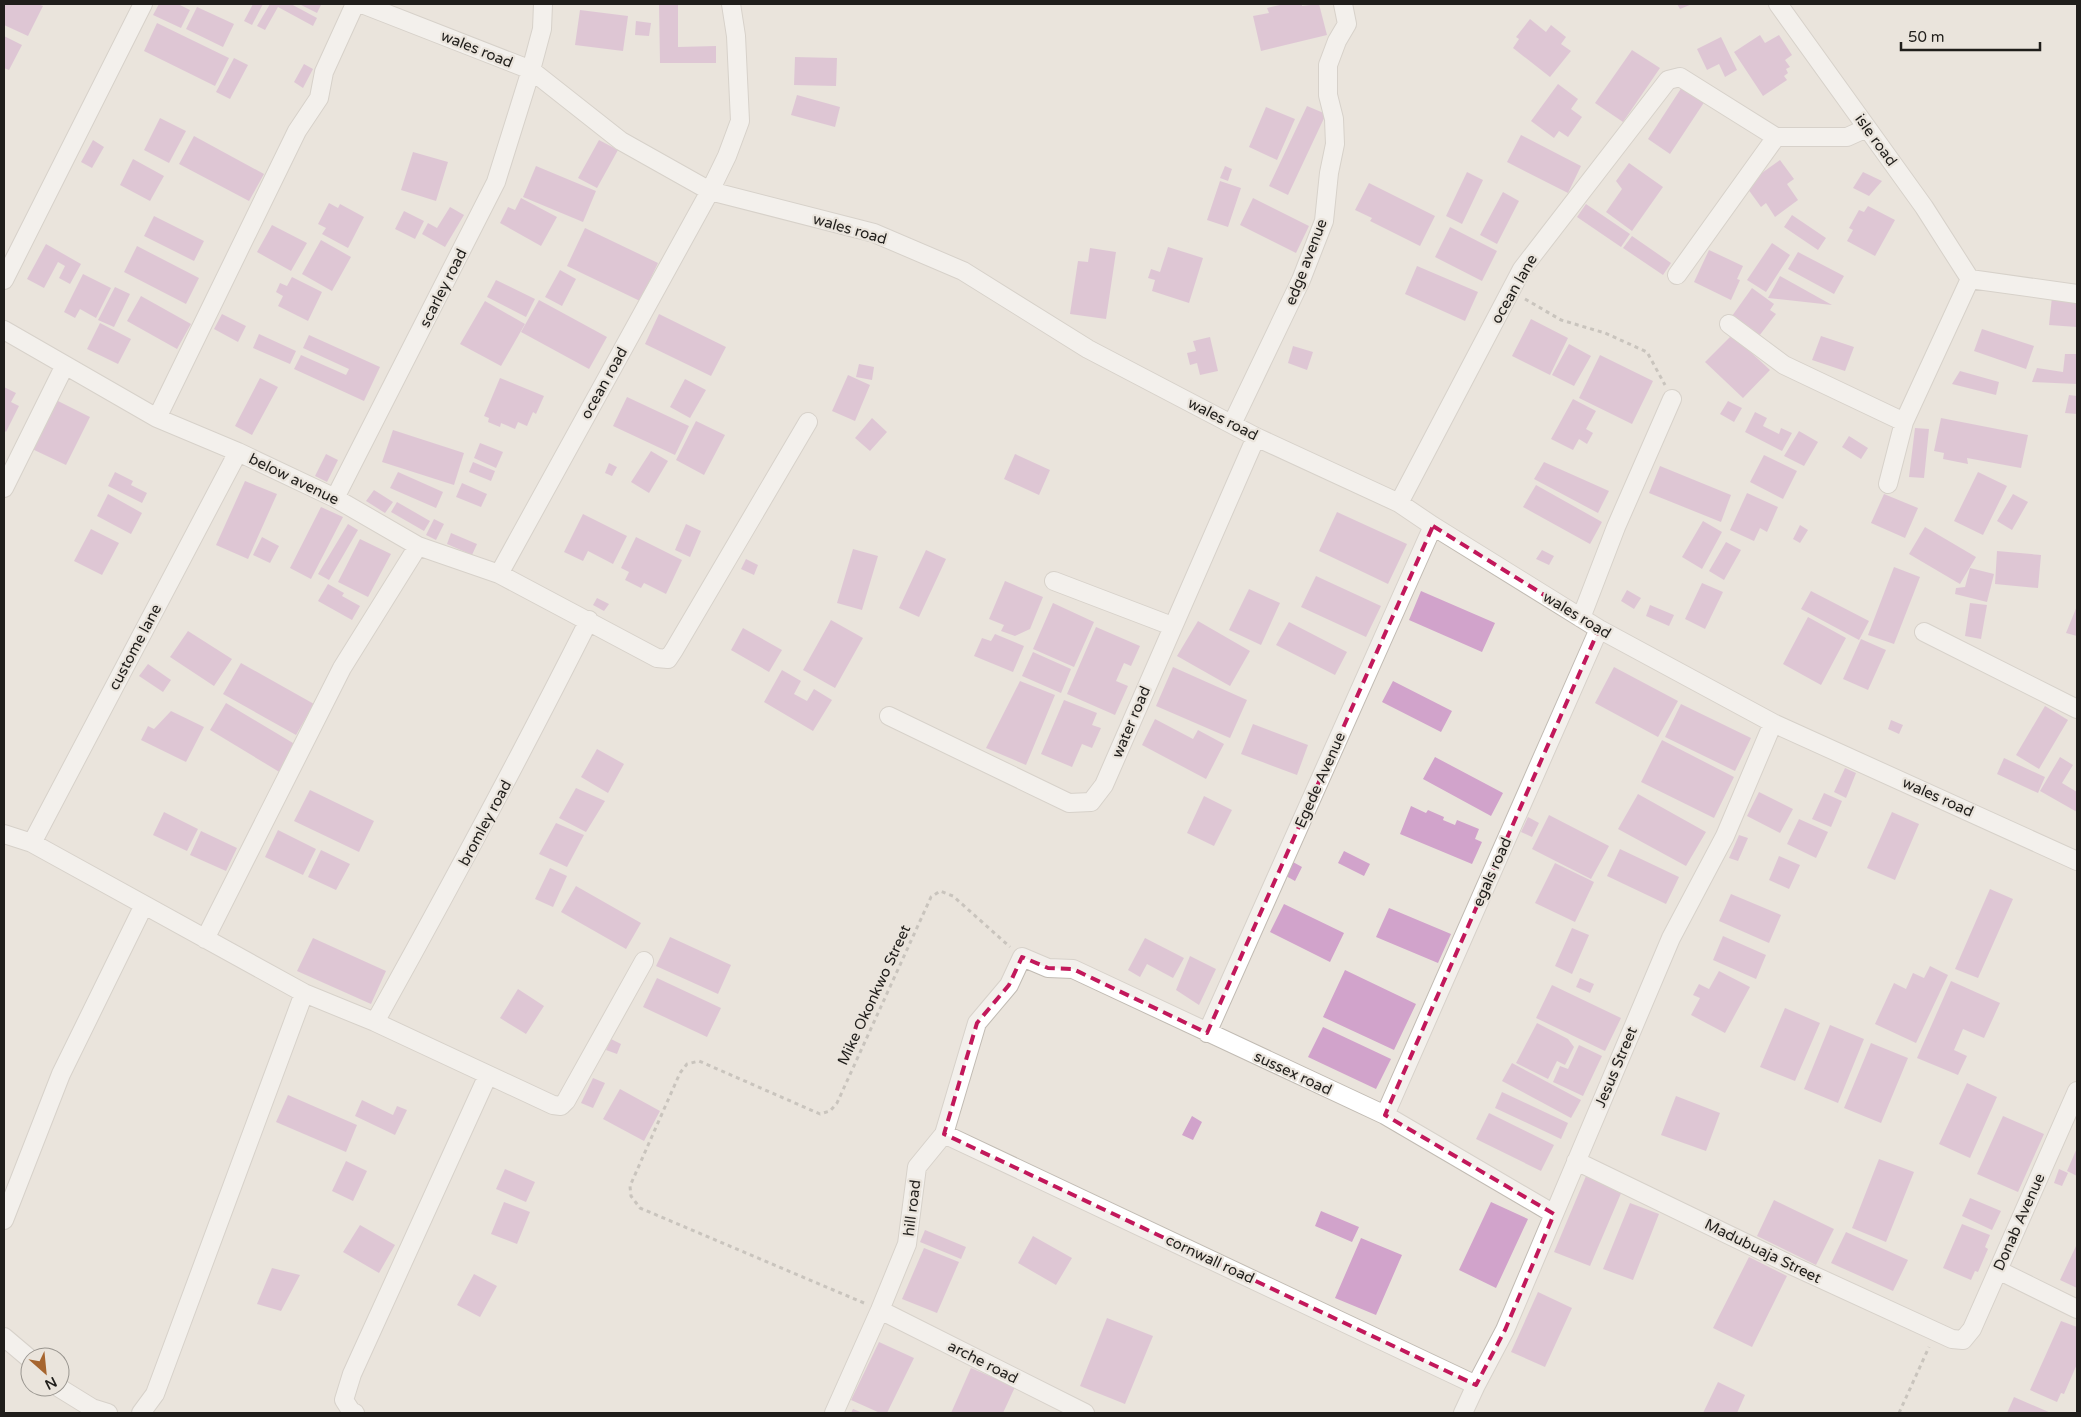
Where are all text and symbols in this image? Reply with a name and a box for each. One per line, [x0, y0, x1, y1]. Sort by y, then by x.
scale bar [1901, 20, 2040, 52]
street label: wales road [438, 26, 516, 72]
text: 50 m [1908, 28, 1945, 46]
street label: isle road [1851, 111, 1901, 169]
street label: wales road [811, 210, 889, 248]
street label: edge avenue [1281, 216, 1331, 308]
street label: scarley road [415, 246, 471, 330]
street label: ocean lane [1487, 251, 1541, 327]
street label: ocean road [577, 344, 631, 422]
street label: wales road [1185, 394, 1261, 444]
street label: below avenue [246, 449, 342, 509]
street label: wales road [1540, 588, 1614, 642]
street label: custome lane [105, 601, 165, 693]
street label: water road [1108, 683, 1154, 761]
street label: Egede Avenue [1291, 729, 1349, 831]
street label: wales road [1900, 773, 1976, 821]
street label: bromley road [455, 777, 515, 869]
street label: egals road [1469, 835, 1515, 909]
street label: Mike Okonkwo Street [834, 922, 915, 1068]
street label: Jesus Street [1591, 1024, 1641, 1110]
street label: sussex road [1251, 1047, 1335, 1099]
street label: Donab Avenue [1989, 1171, 2049, 1273]
street label: hill road [900, 1179, 924, 1237]
street label: Madubuaja Street [1702, 1215, 1825, 1287]
street label: cornwall road [1163, 1231, 1257, 1287]
street label: arche road [945, 1337, 1021, 1387]
north arrow [20, 1347, 70, 1397]
text: N [42, 1373, 60, 1393]

